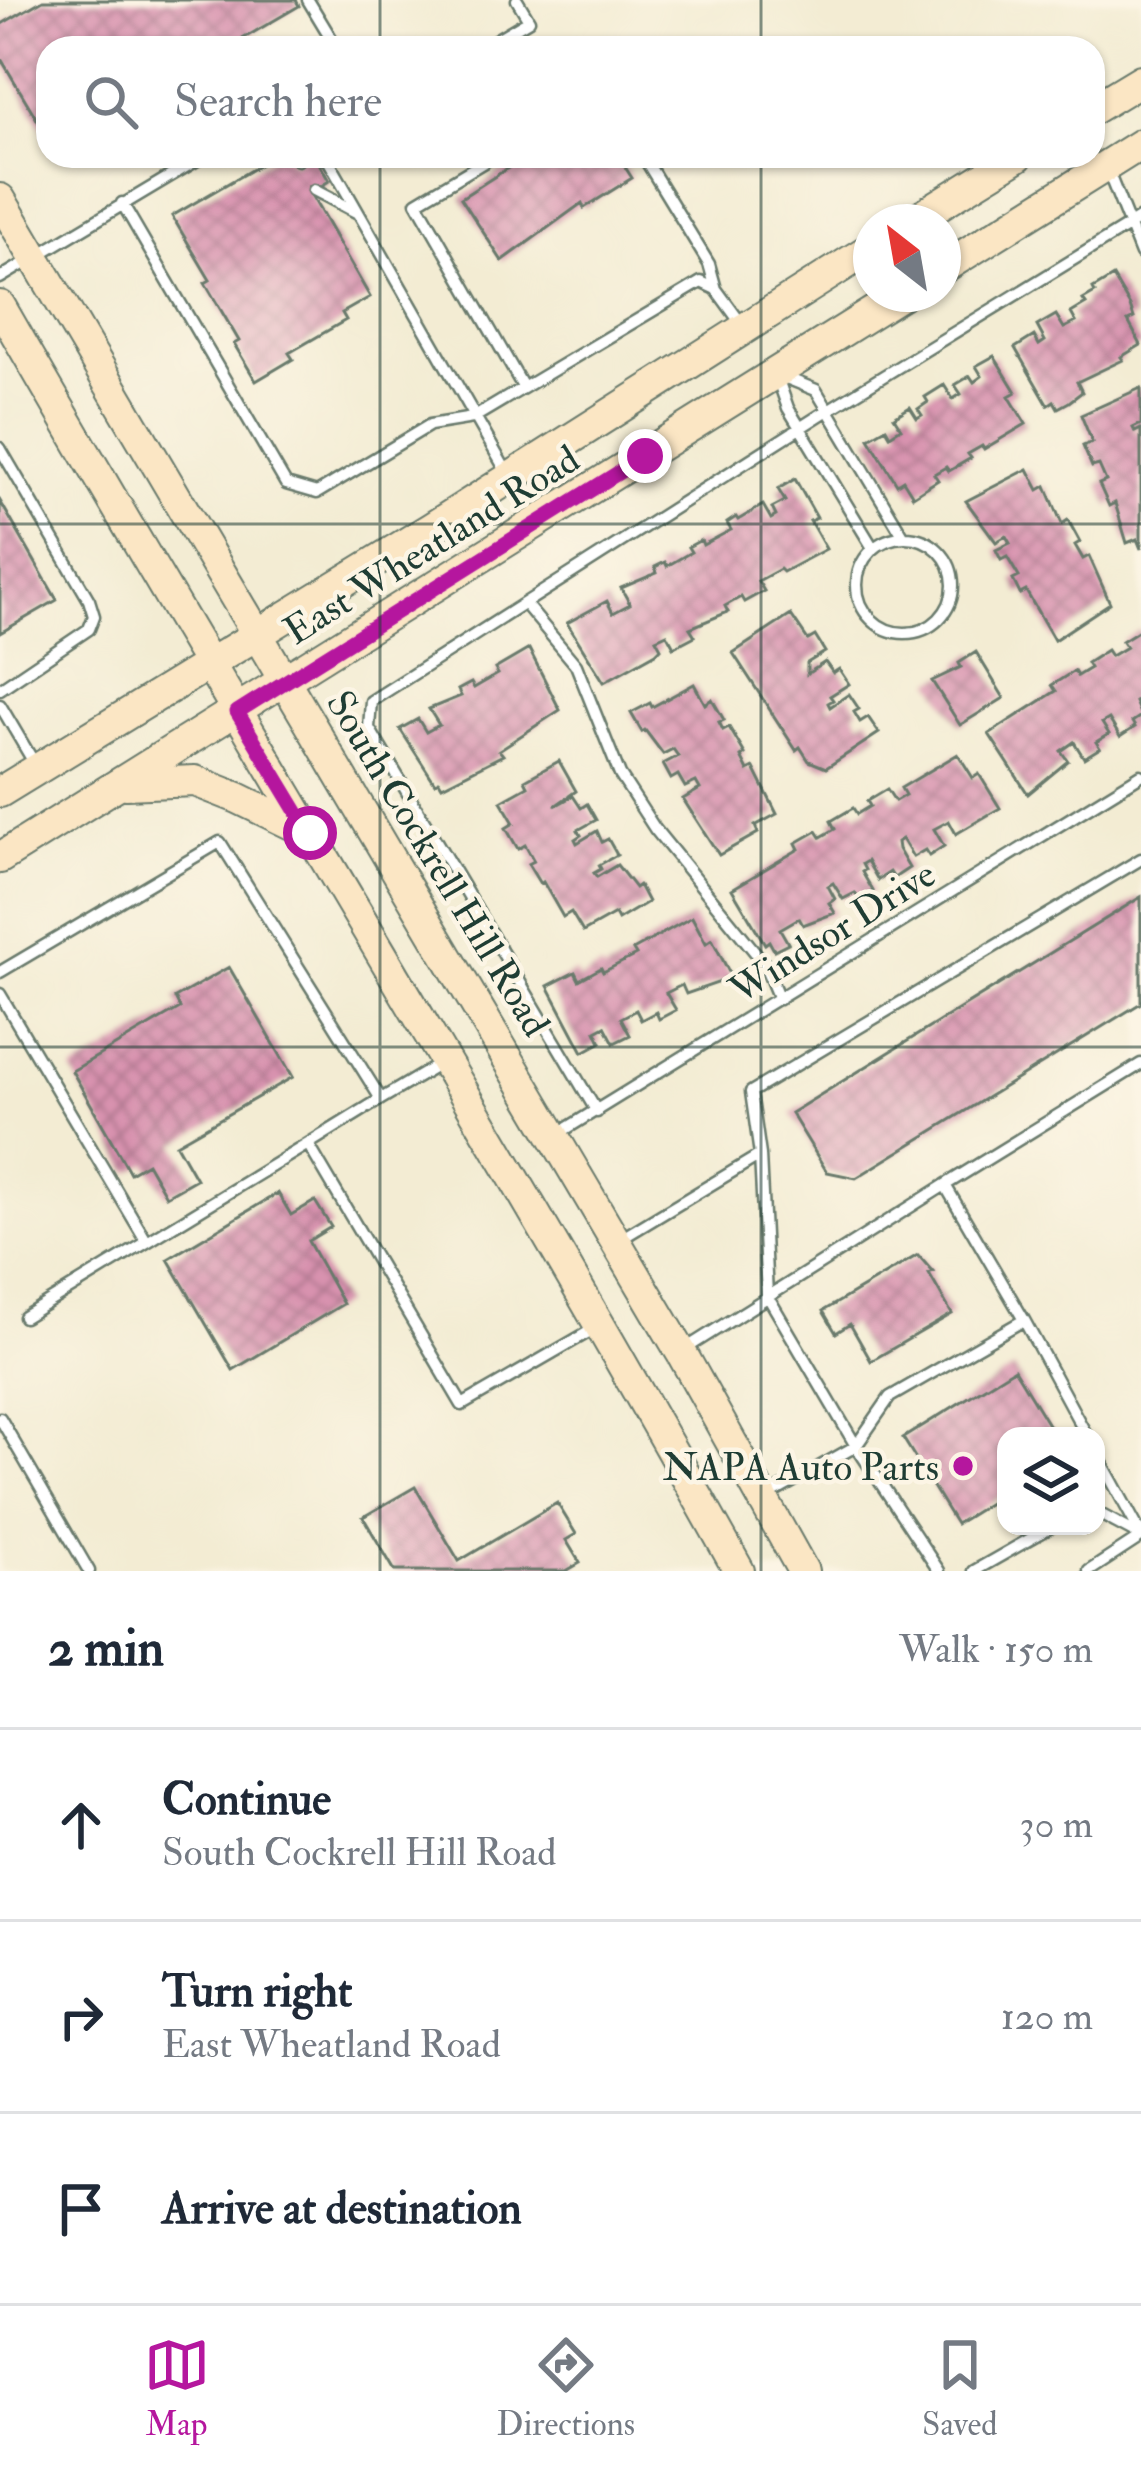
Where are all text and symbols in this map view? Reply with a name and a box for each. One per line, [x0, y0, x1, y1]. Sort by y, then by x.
search box [36, 36, 1105, 168]
icon: search [78, 69, 144, 135]
text: Search here [174, 74, 382, 130]
north arrow [853, 204, 961, 312]
route end [618, 429, 672, 483]
street label: East Wheatland Road [275, 435, 588, 656]
street label: South Cockrell Hill Road [315, 682, 560, 1045]
route start [283, 806, 337, 860]
street label: Windsor Drive [720, 850, 945, 1015]
map controls [997, 1427, 1105, 1535]
button: layers [997, 1427, 1105, 1535]
place label: NAPA Auto Parts [663, 1443, 939, 1492]
marker: NAPA Auto Parts [950, 1453, 976, 1479]
text: 2 min [48, 1617, 164, 1681]
text: Walk · 150 m [899, 1625, 1093, 1674]
text: Continue [162, 1772, 331, 1828]
icon: ahead [48, 1792, 114, 1858]
text: 30 m [1020, 1800, 1093, 1849]
text: South Cockrell Hill Road [162, 1828, 557, 1877]
text: Turn right [162, 1964, 352, 2020]
icon: right [48, 1984, 114, 2050]
text: 120 m [1001, 1992, 1093, 2041]
text: East Wheatland Road [162, 2020, 501, 2069]
icon: arrive [48, 2176, 114, 2242]
text: Arrive at destination [162, 2181, 522, 2237]
tab: Map [144, 2332, 210, 2445]
tab: Directions [497, 2332, 635, 2445]
tab: Saved [922, 2332, 997, 2445]

